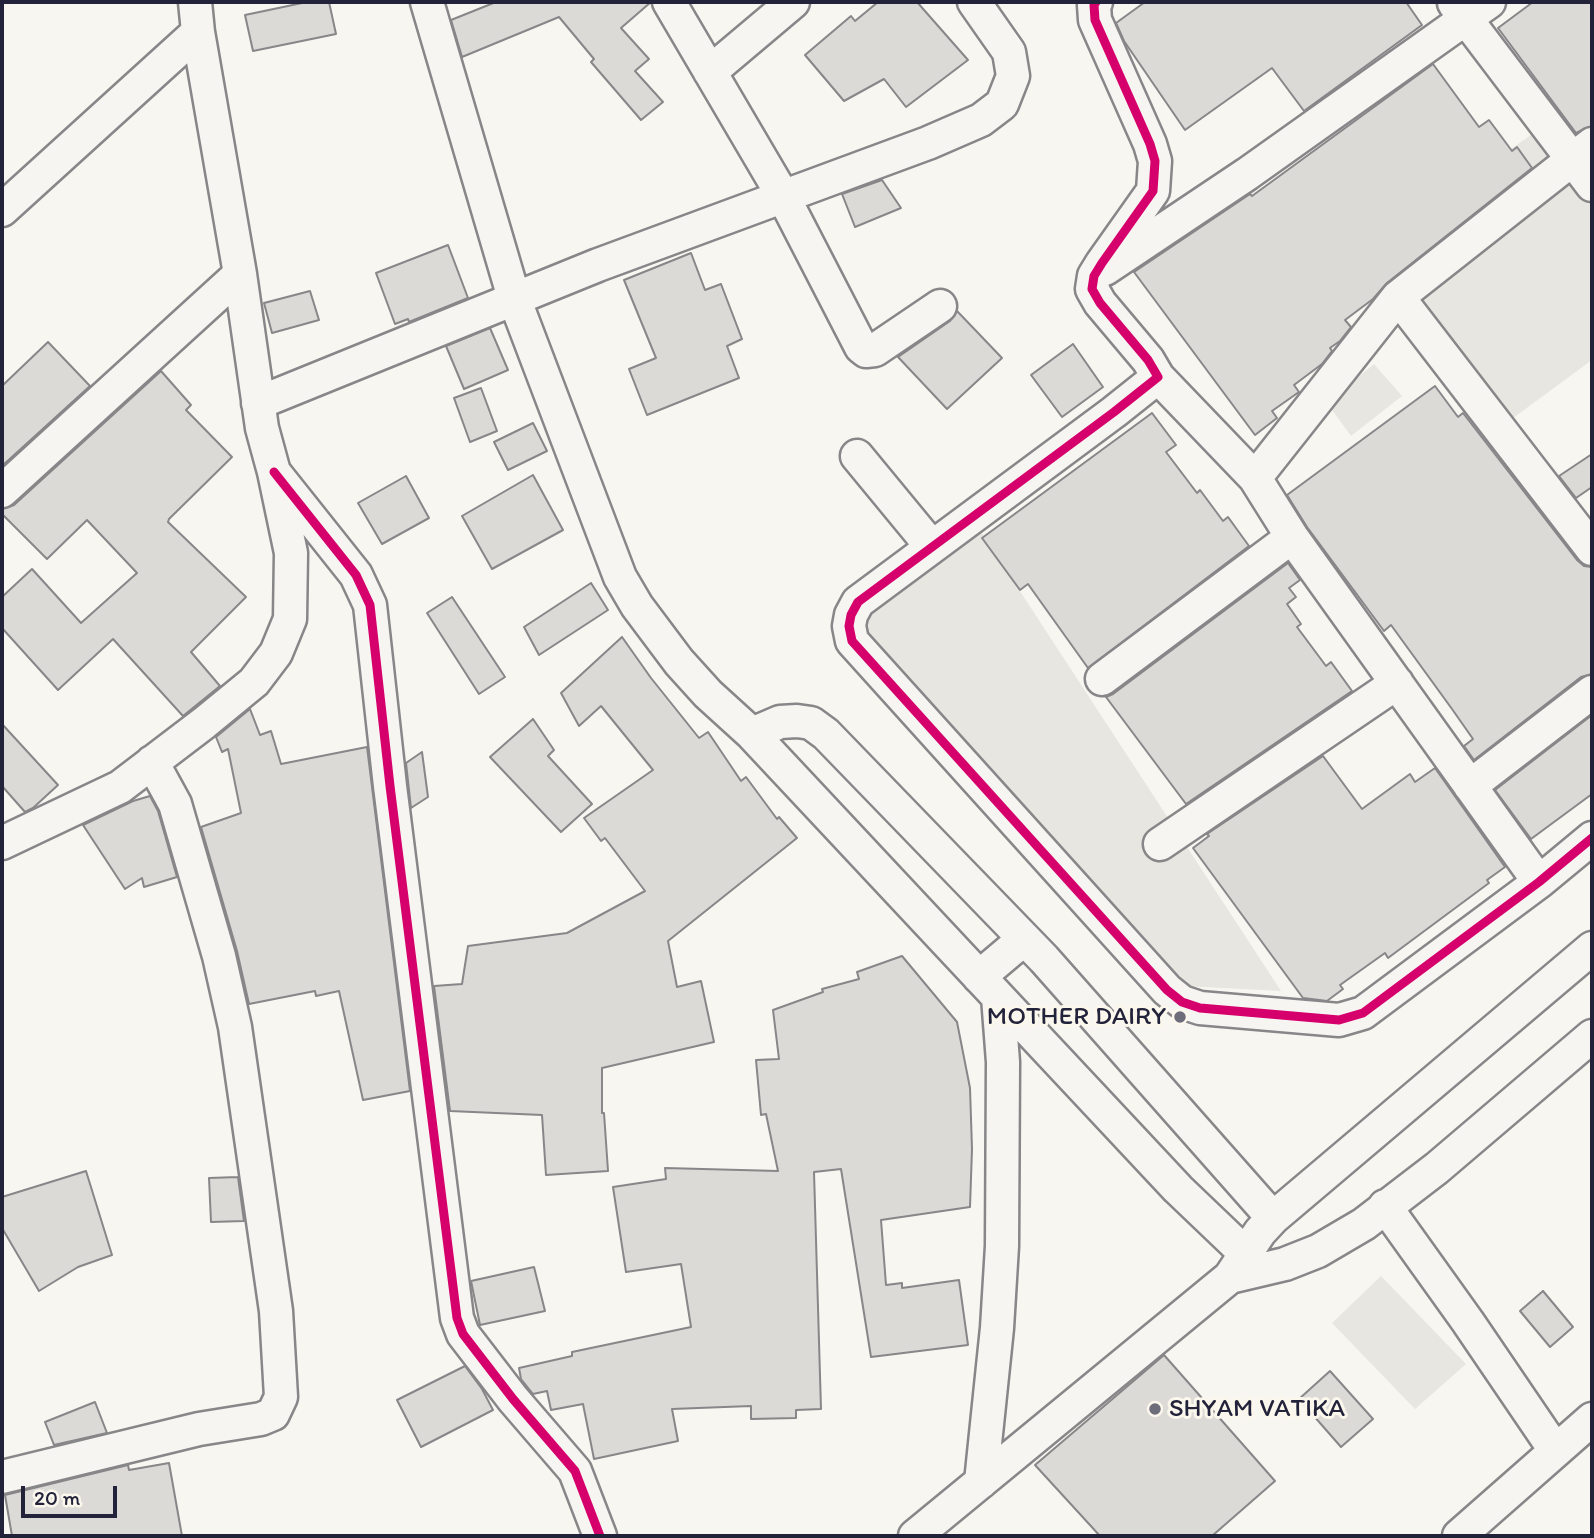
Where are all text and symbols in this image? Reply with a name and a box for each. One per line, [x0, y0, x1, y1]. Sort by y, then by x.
place label: MOTHER DAIRY [987, 1001, 1166, 1033]
marker: MOTHER DAIRY [1172, 1009, 1188, 1025]
place label: SHYAM VATIKA [1169, 1393, 1345, 1425]
marker: SHYAM VATIKA [1147, 1401, 1163, 1417]
scale bar [24, 1472, 121, 1516]
text: 20 m [34, 1485, 80, 1510]

